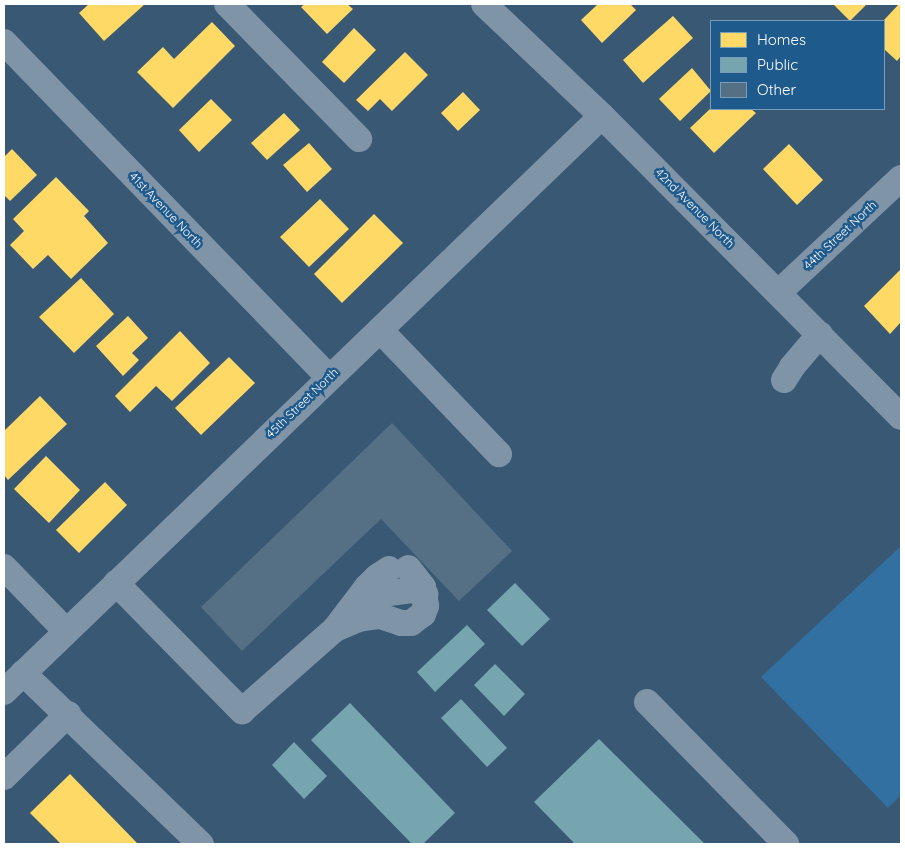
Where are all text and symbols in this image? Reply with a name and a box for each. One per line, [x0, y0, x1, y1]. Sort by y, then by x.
legend [710, 20, 885, 110]
text: Homes [757, 30, 806, 49]
text: Public [757, 55, 798, 74]
text: Other [757, 80, 796, 99]
street label: 42nd Avenue North [652, 165, 738, 251]
street label: 41st Avenue North [126, 169, 206, 251]
street label: 44th Street North [801, 198, 879, 272]
street label: 45th Street North [263, 365, 341, 441]

